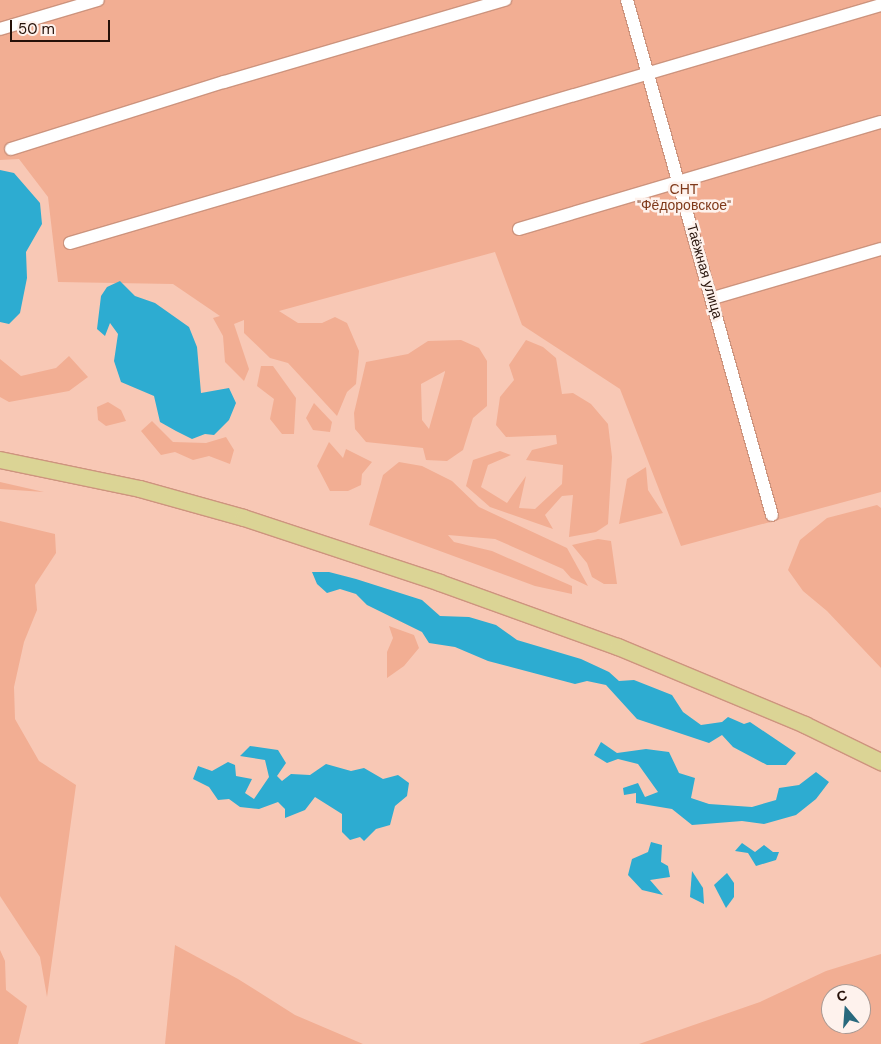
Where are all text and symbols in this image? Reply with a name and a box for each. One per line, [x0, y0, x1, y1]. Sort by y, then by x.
scale bar [12, 10, 112, 42]
text: 50 m [18, 19, 55, 39]
park label: СНТ "Фёдоровское" [637, 181, 731, 213]
street label: Таёжная улица [683, 222, 727, 320]
north arrow [821, 984, 871, 1034]
text: С [834, 986, 849, 1006]

